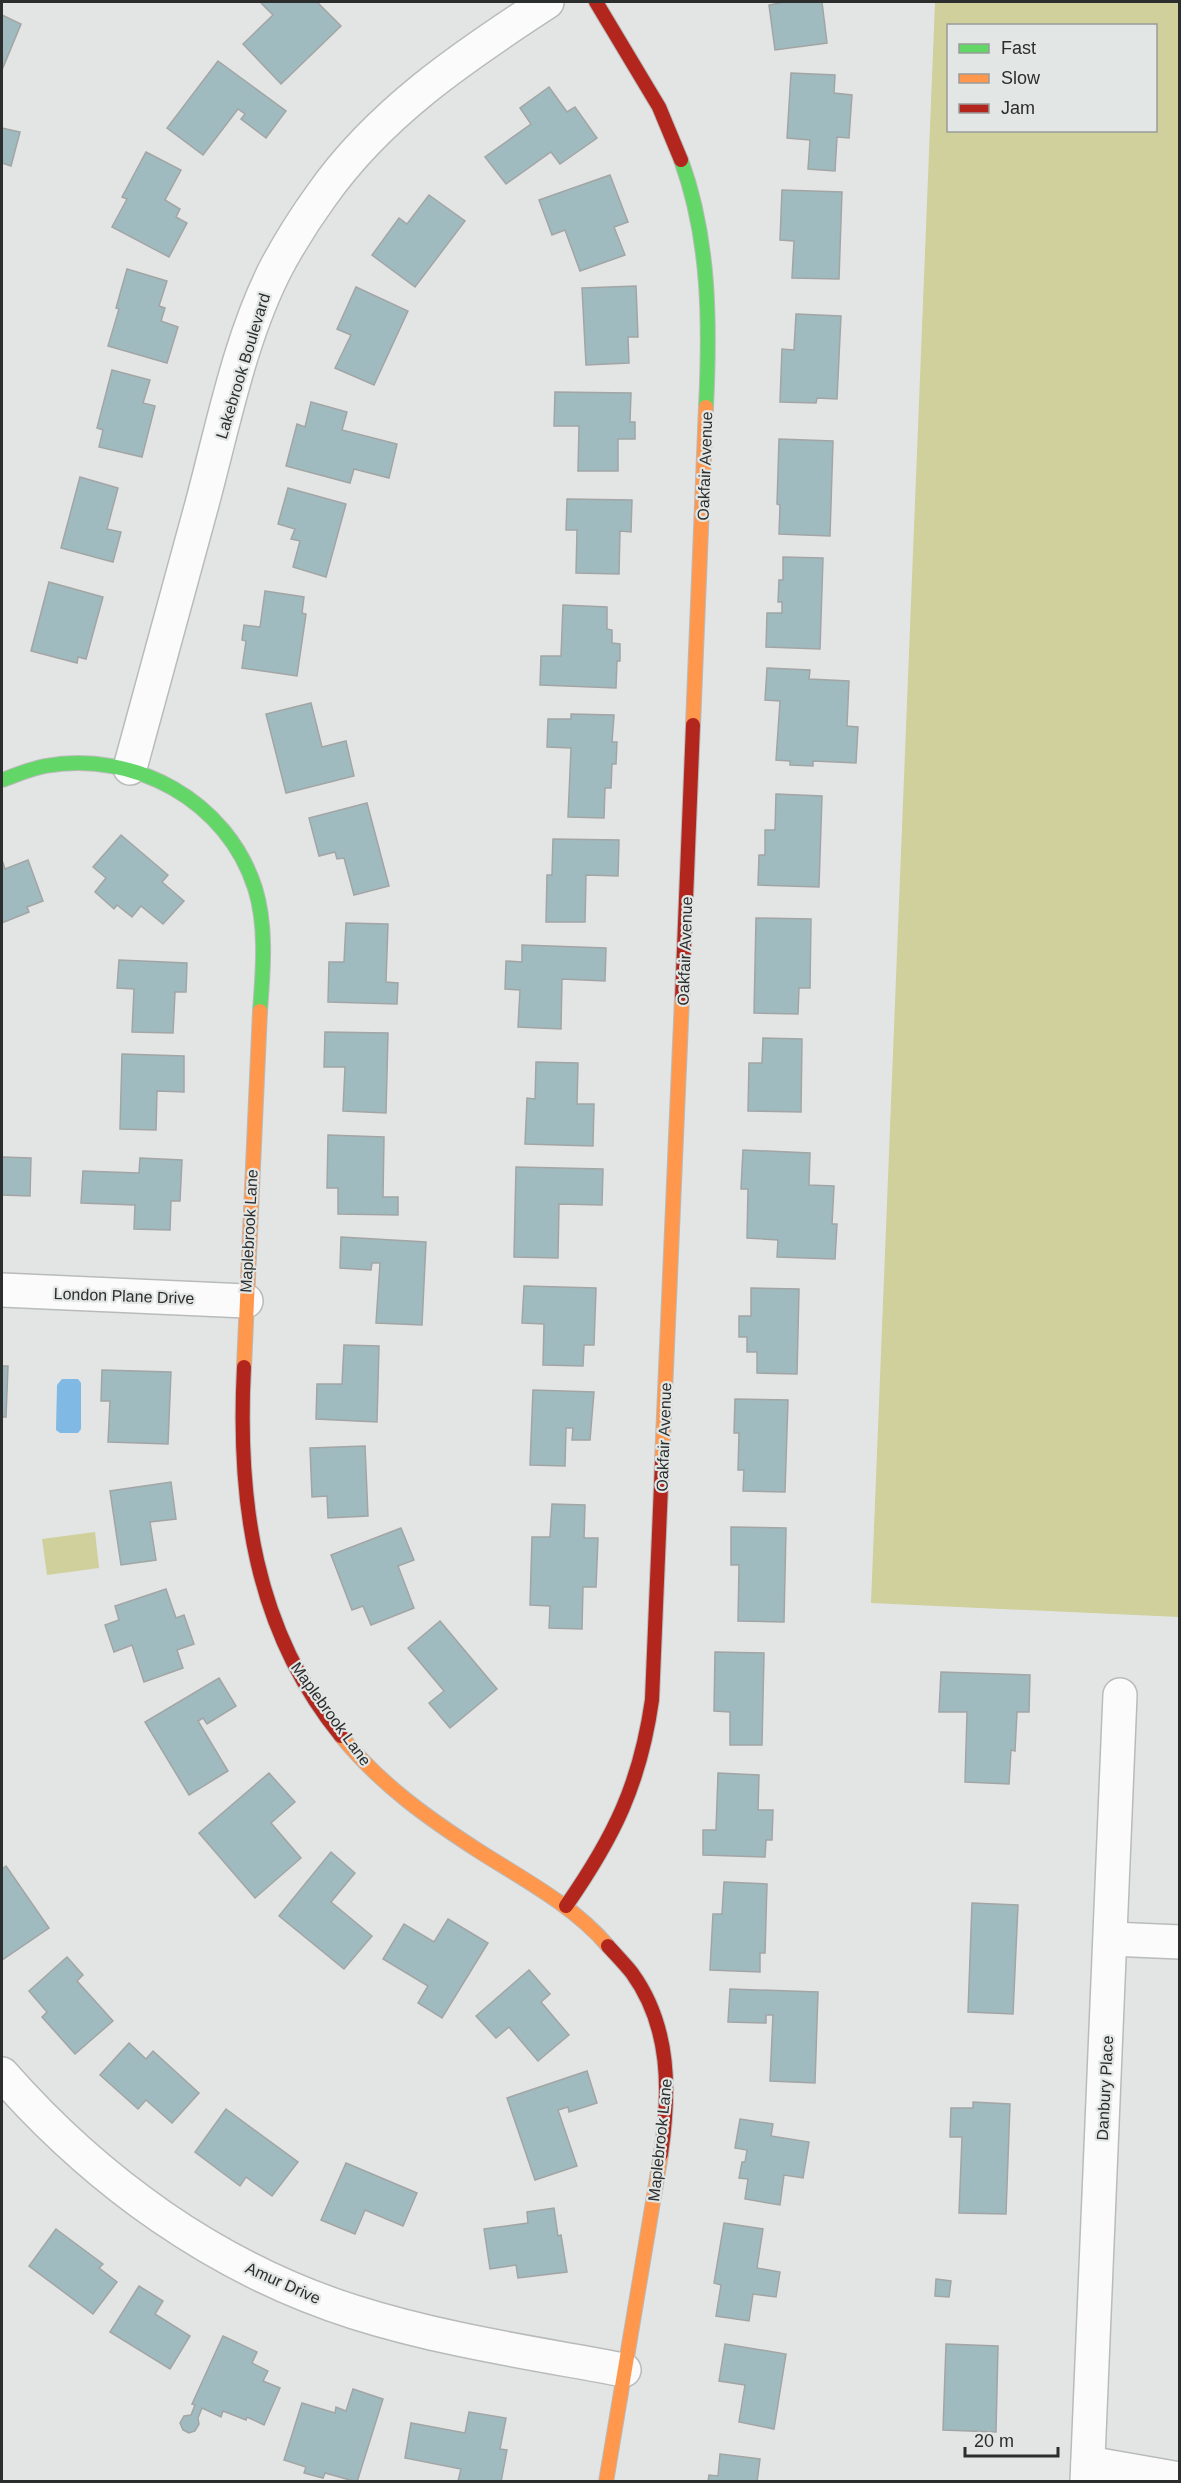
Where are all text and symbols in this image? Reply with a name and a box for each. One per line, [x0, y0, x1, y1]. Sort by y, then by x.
legend [947, 24, 1157, 132]
text: Fast [1001, 38, 1036, 58]
text: Slow [1001, 68, 1041, 88]
text: Jam [1001, 98, 1035, 118]
street label: Lakebrook Boulevard [213, 291, 273, 441]
street label: Oakfair Avenue [695, 411, 715, 521]
street label: Oakfair Avenue [675, 896, 695, 1006]
street label: Maplebrook Lane [237, 1169, 261, 1293]
street label: London Plane Drive [53, 1285, 195, 1307]
street label: Oakfair Avenue [654, 1382, 674, 1492]
street label: Maplebrook Lane [288, 1659, 374, 1769]
street label: Danbury Place [1094, 2035, 1116, 2141]
street label: Maplebrook Lane [645, 2078, 675, 2202]
street label: Amur Drive [243, 2259, 323, 2307]
scale bar [965, 2420, 1058, 2458]
text: 20 m [974, 2431, 1014, 2451]

